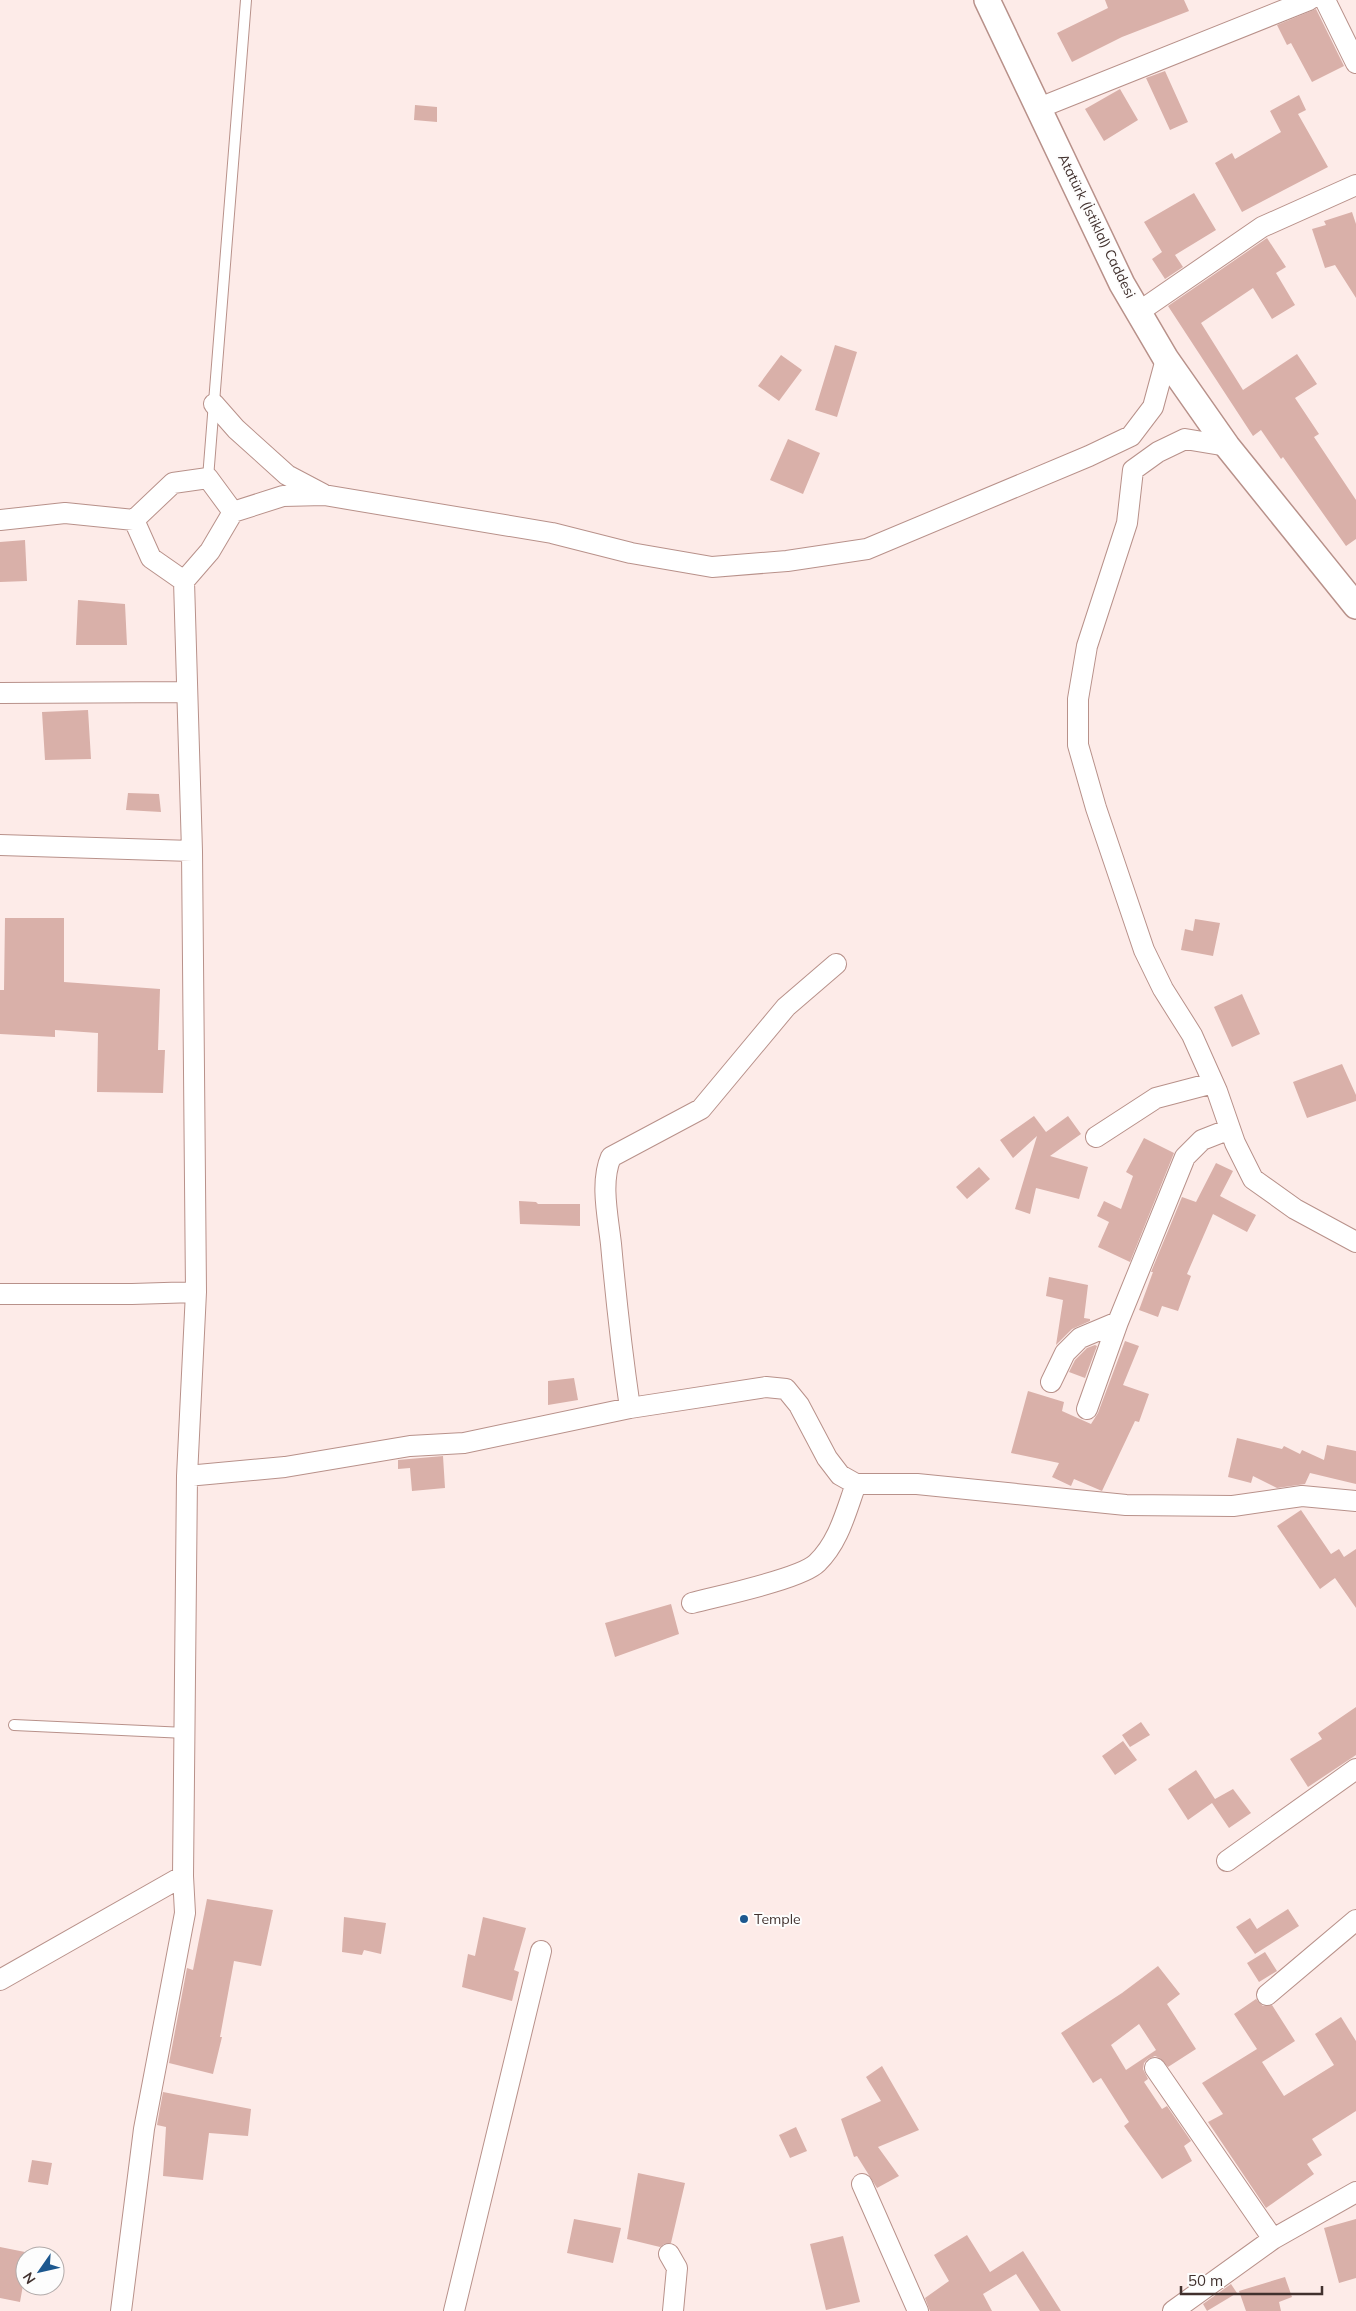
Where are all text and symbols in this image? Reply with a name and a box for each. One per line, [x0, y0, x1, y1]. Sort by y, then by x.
street label: Atatürk (İstiklal) Caddesi [1054, 151, 1140, 301]
place label: Temple [754, 1910, 801, 1928]
marker: Temple [738, 1913, 750, 1925]
north arrow [15, 2246, 65, 2296]
scale bar [1181, 2264, 1322, 2296]
text: N [19, 2269, 40, 2288]
text: 50 m [1188, 2271, 1223, 2290]

